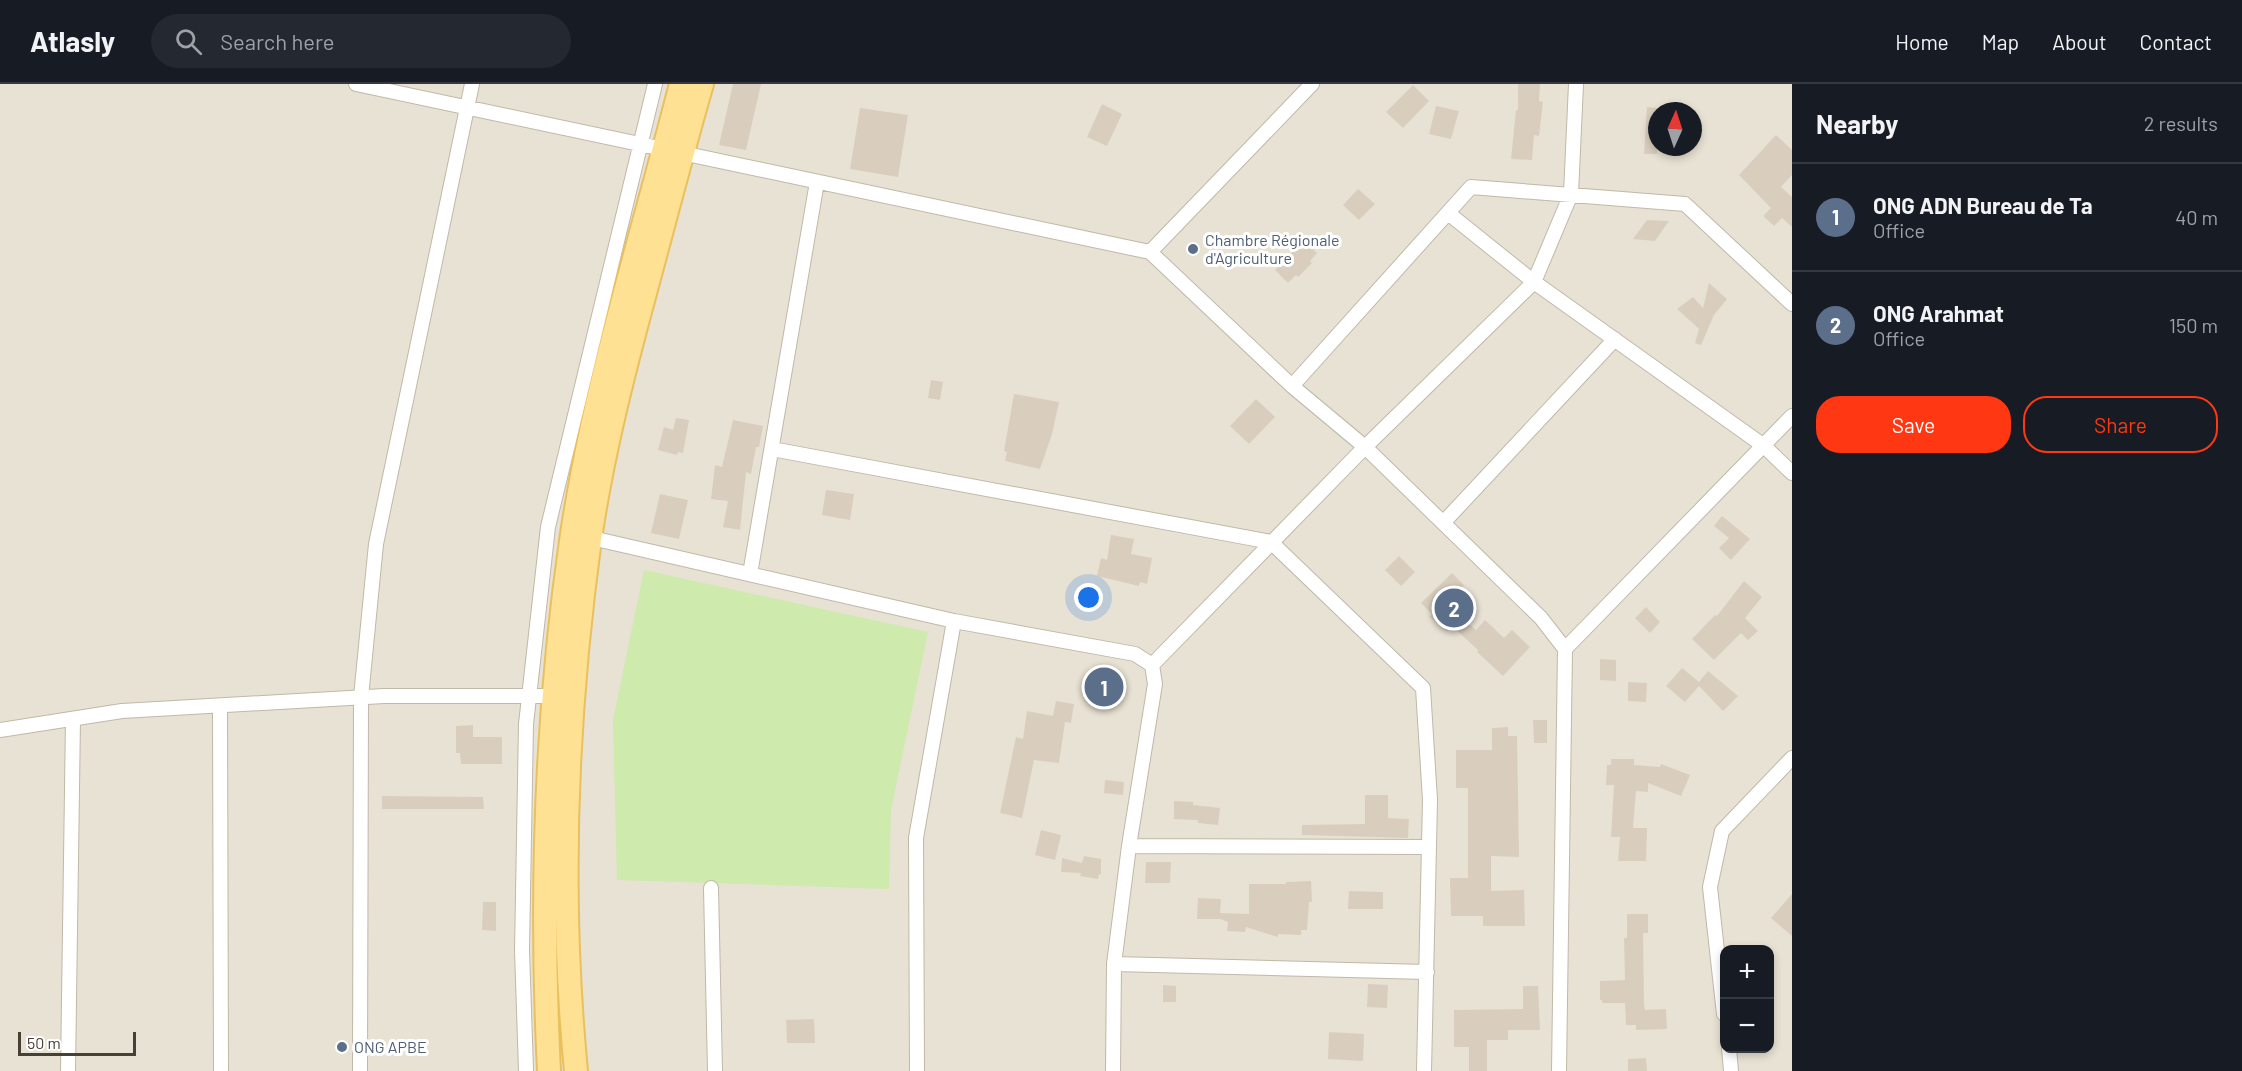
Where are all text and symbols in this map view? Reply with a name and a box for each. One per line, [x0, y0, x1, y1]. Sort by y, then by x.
search box [151, 14, 571, 68]
text: Atlasly [30, 24, 115, 58]
icon: search [172, 25, 205, 58]
text: Search here [220, 28, 335, 54]
text: Home [1895, 29, 1949, 54]
text: Map [1982, 29, 2019, 54]
text: About [2052, 29, 2107, 54]
text: Contact [2140, 29, 2212, 54]
north arrow [1648, 102, 1702, 156]
text: Nearby [1816, 108, 1898, 139]
text: 2 results [2144, 111, 2218, 135]
text: ONG ADN Bureau de Ta [1873, 192, 2093, 218]
text: 1 [1832, 205, 1839, 229]
text: 40 m [2175, 205, 2218, 229]
text: Office [1873, 218, 1925, 242]
place label: Chambre Régionale d'Agriculture [1205, 230, 1340, 267]
marker: Chambre Régionale d'Agriculture [1186, 242, 1200, 256]
text: ONG Arahmat [1873, 300, 2004, 326]
text: 2 [1830, 313, 1841, 337]
text: 150 m [2169, 313, 2218, 337]
text: Office [1873, 326, 1925, 350]
button: Save [1816, 396, 2011, 453]
button: Share [2023, 396, 2218, 453]
your location [1074, 583, 1103, 612]
pin: 2 [1434, 586, 1474, 630]
pin: 1 [1084, 664, 1124, 710]
map controls [1720, 945, 1774, 1053]
button: + [1720, 945, 1774, 999]
button: − [1720, 999, 1774, 1053]
scale bar [18, 1029, 136, 1056]
text: 50 m [27, 1033, 61, 1052]
place label: ONG APBE [354, 1037, 427, 1056]
marker: ONG APBE [335, 1040, 349, 1054]

